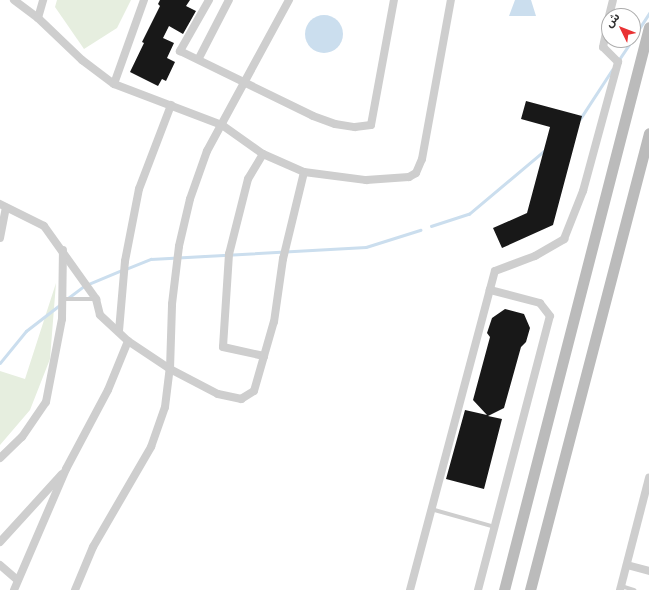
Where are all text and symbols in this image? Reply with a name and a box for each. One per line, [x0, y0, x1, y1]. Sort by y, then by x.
north arrow [601, 8, 641, 48]
text: ش [603, 10, 622, 30]

